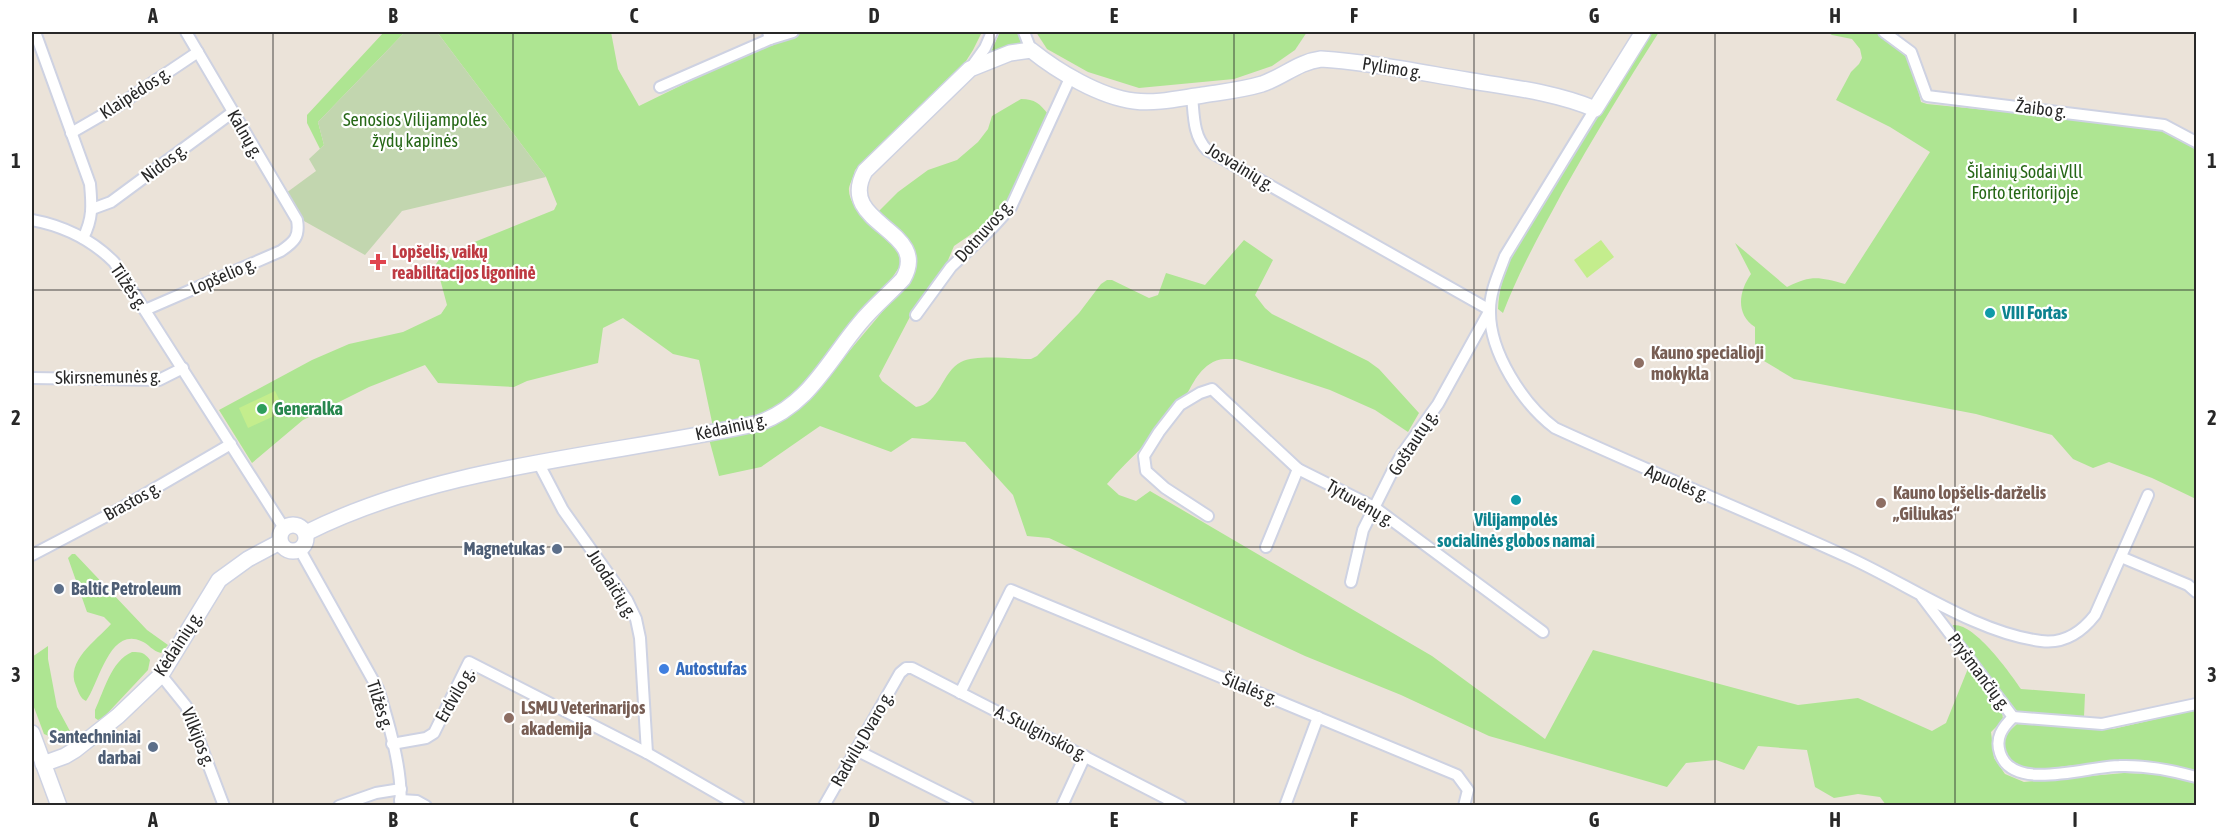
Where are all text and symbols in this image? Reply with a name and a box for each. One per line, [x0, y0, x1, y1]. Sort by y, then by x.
text: A [147, 4, 158, 27]
text: B [388, 4, 398, 27]
text: C [630, 4, 639, 27]
text: D [868, 4, 880, 27]
text: E [1110, 4, 1119, 27]
text: F [1350, 4, 1358, 27]
text: G [1589, 4, 1600, 27]
text: H [1829, 4, 1841, 27]
text: I [2072, 4, 2078, 27]
street label: Pylimo g. [1361, 52, 1423, 83]
street label: Klaipėdos g. [96, 62, 174, 123]
street label: Žaibo g. [2014, 95, 2068, 122]
street label: Kalnų g. [223, 106, 268, 162]
park label: Senosios Vilijampolės žydų kapinės [343, 109, 487, 151]
street label: Josvainių g. [1203, 138, 1278, 195]
street label: Nidos g. [137, 139, 191, 186]
text: 1 [11, 149, 21, 172]
text: 1 [2207, 149, 2217, 172]
park label: Šilainių Sodai Vlll Forto teritorijoje [1967, 161, 2083, 203]
street label: Dotnuvos g. [950, 195, 1017, 266]
place label: Lopšelis, vaikų reabilitacijos ligoninė [392, 241, 536, 283]
street label: Lopšelio g. [187, 252, 259, 299]
marker: Lopšelis, vaikų reabilitacijos ligoninė [369, 253, 387, 271]
street label: Tilžės g. [107, 260, 152, 314]
place label: VIII Fortas [2001, 302, 2068, 323]
marker: VIII Fortas [1983, 306, 1997, 320]
place label: Kauno specialioji mokykla [1651, 342, 1764, 384]
marker: Kauno specialioji mokykla [1632, 356, 1646, 370]
street label: Skirsnemunės g. [55, 365, 161, 388]
place label: Generalka [274, 398, 343, 419]
marker: Generalka [255, 402, 269, 416]
text: 2 [11, 406, 21, 429]
street label: Goštautų g. [1384, 406, 1442, 479]
text: 2 [2207, 406, 2217, 429]
street label: Kėdainių g. [693, 409, 769, 444]
street label: Apuolės g. [1642, 460, 1712, 505]
street label: Tytuvėnų g. [1323, 475, 1398, 530]
street label: Brastos g. [100, 476, 164, 525]
place label: Kauno lopšelis-darželis „Giliukas“ [1892, 482, 2047, 524]
marker: Vilijampolės socialinės globos namai [1509, 493, 1523, 507]
marker: Kauno lopšelis-darželis „Giliukas“ [1874, 496, 1888, 510]
place label: Vilijampolės socialinės globos namai [1437, 509, 1595, 551]
place label: Magnetukas [463, 538, 546, 559]
marker: Magnetukas [550, 542, 564, 556]
street label: Juodaičių g. [583, 546, 642, 622]
place label: Baltic Petroleum [71, 578, 181, 599]
marker: Baltic Petroleum [52, 582, 66, 596]
street label: Kėdainių g. [149, 608, 206, 680]
street label: Pryšmančių g. [1944, 629, 2015, 714]
place label: Autostufas [675, 658, 748, 679]
marker: Autostufas [657, 662, 671, 676]
text: 3 [11, 663, 21, 686]
text: 3 [2207, 663, 2217, 686]
street label: Erdvilo g. [431, 664, 479, 726]
street label: Šilalės g. [1220, 668, 1281, 709]
street label: Tilžės g. [363, 677, 398, 732]
street label: Radvilų Dvaro g. [826, 687, 897, 790]
place label: LSMU Veterinarijos akademija [521, 697, 646, 739]
street label: A. Stulginskio g. [992, 700, 1091, 765]
street label: Vilkijos g. [177, 704, 220, 769]
marker: LSMU Veterinarijos akademija [502, 711, 516, 725]
place label: Santechniniai darbai [50, 726, 141, 768]
marker: Santechniniai darbai [146, 740, 160, 754]
text: A [147, 808, 158, 831]
text: B [388, 808, 398, 831]
text: C [630, 808, 639, 831]
text: D [868, 808, 880, 831]
text: E [1110, 808, 1119, 831]
text: F [1350, 808, 1358, 831]
text: G [1589, 808, 1600, 831]
text: H [1829, 808, 1841, 831]
text: I [2072, 808, 2078, 831]

